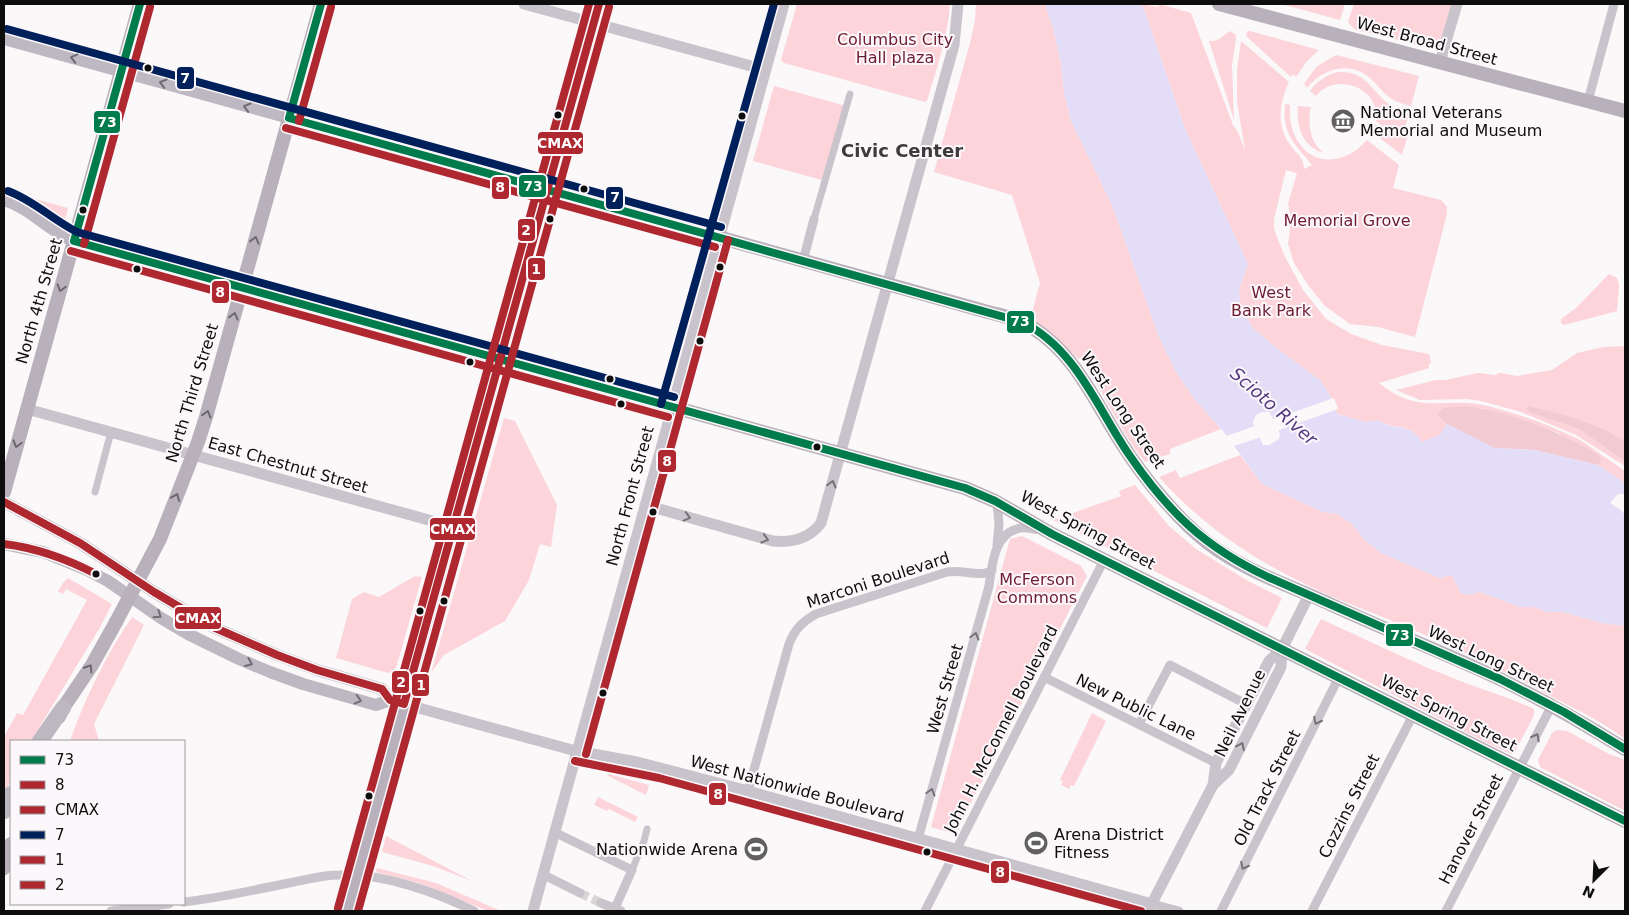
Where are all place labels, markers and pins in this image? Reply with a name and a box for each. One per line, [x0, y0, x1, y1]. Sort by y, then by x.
unlabelled marker [143, 63, 153, 73]
place label: National Veterans Memorial and Museum [1360, 103, 1542, 140]
museum icon: National Veterans Memorial and Museum [1330, 108, 1356, 134]
unlabelled marker [553, 110, 563, 120]
unlabelled marker [737, 111, 747, 121]
unlabelled marker [579, 184, 589, 194]
unlabelled marker [78, 205, 88, 215]
unlabelled marker [545, 214, 555, 224]
unlabelled marker [715, 262, 725, 272]
unlabelled marker [132, 264, 142, 274]
unlabelled marker [695, 336, 705, 346]
unlabelled marker [465, 357, 475, 367]
unlabelled marker [605, 374, 615, 384]
unlabelled marker [616, 399, 626, 409]
unlabelled marker [812, 442, 822, 452]
unlabelled marker [648, 507, 658, 517]
unlabelled marker [91, 569, 101, 579]
unlabelled marker [439, 596, 449, 606]
unlabelled marker [415, 606, 425, 616]
unlabelled marker [598, 688, 608, 698]
unlabelled marker [364, 791, 374, 801]
place label: Arena District Fitness [1054, 825, 1164, 862]
sports icon: Arena District Fitness [1023, 830, 1049, 856]
sports icon: Nationwide Arena [743, 836, 769, 862]
place label: Nationwide Arena [596, 840, 738, 859]
unlabelled marker [922, 847, 932, 857]

